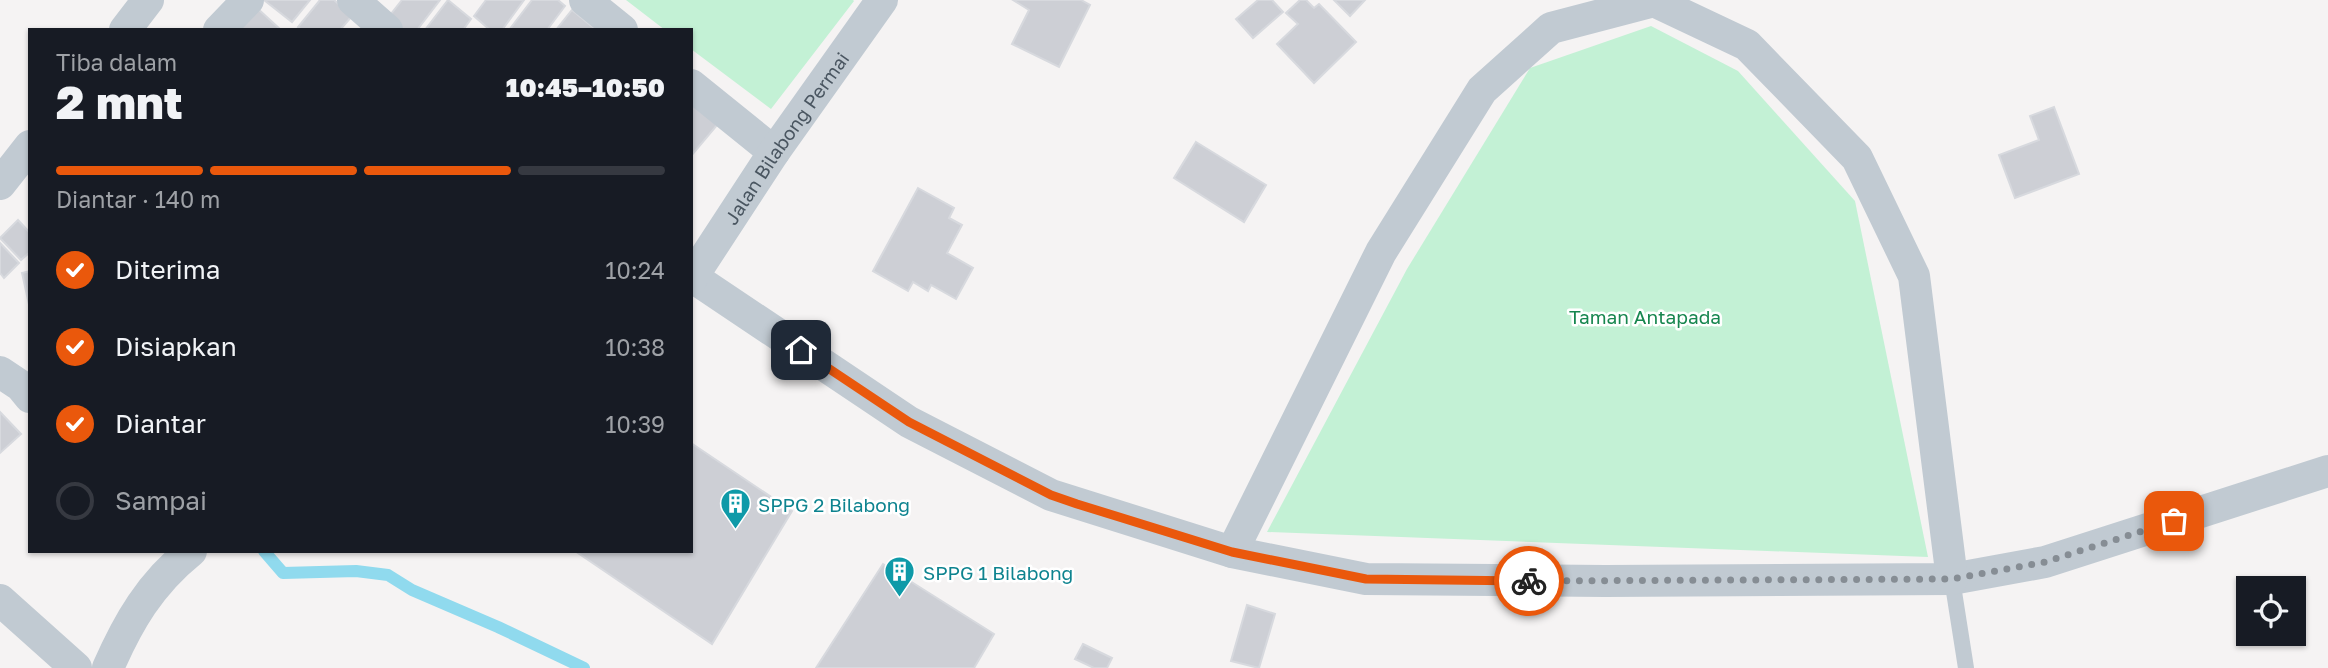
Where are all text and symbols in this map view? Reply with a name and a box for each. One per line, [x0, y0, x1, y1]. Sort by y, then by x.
street label: Jalan Bilabong Permai [719, 47, 853, 228]
text: Tiba dalam [56, 48, 177, 76]
text: 10:45–10:50 [506, 72, 665, 103]
text: 2 mnt [56, 74, 183, 129]
text: Diantar · 140 m [56, 185, 220, 213]
icon: check [56, 251, 94, 289]
text: Diterima [115, 254, 220, 285]
text: 10:24 [605, 256, 665, 284]
park label: Taman Antapada [1569, 305, 1721, 328]
pin [771, 320, 831, 380]
icon: check [56, 328, 94, 366]
text: Disiapkan [115, 331, 237, 362]
icon: home [782, 331, 820, 369]
text: 10:38 [605, 333, 665, 361]
icon: check [56, 405, 94, 443]
text: Diantar [115, 408, 206, 439]
text: 10:39 [605, 410, 665, 438]
text: Sampai [115, 485, 207, 516]
building icon: SPPG 2 Bilabong [718, 487, 752, 531]
pin [2144, 491, 2204, 551]
place label: SPPG 2 Bilabong [758, 493, 910, 516]
icon: bag [2155, 502, 2193, 540]
courier [1494, 546, 1564, 616]
building icon: SPPG 1 Bilabong [883, 555, 917, 599]
place label: SPPG 1 Bilabong [923, 561, 1073, 584]
icon: bike [1510, 562, 1548, 600]
map controls [2236, 576, 2306, 646]
button: locate [2236, 576, 2306, 646]

